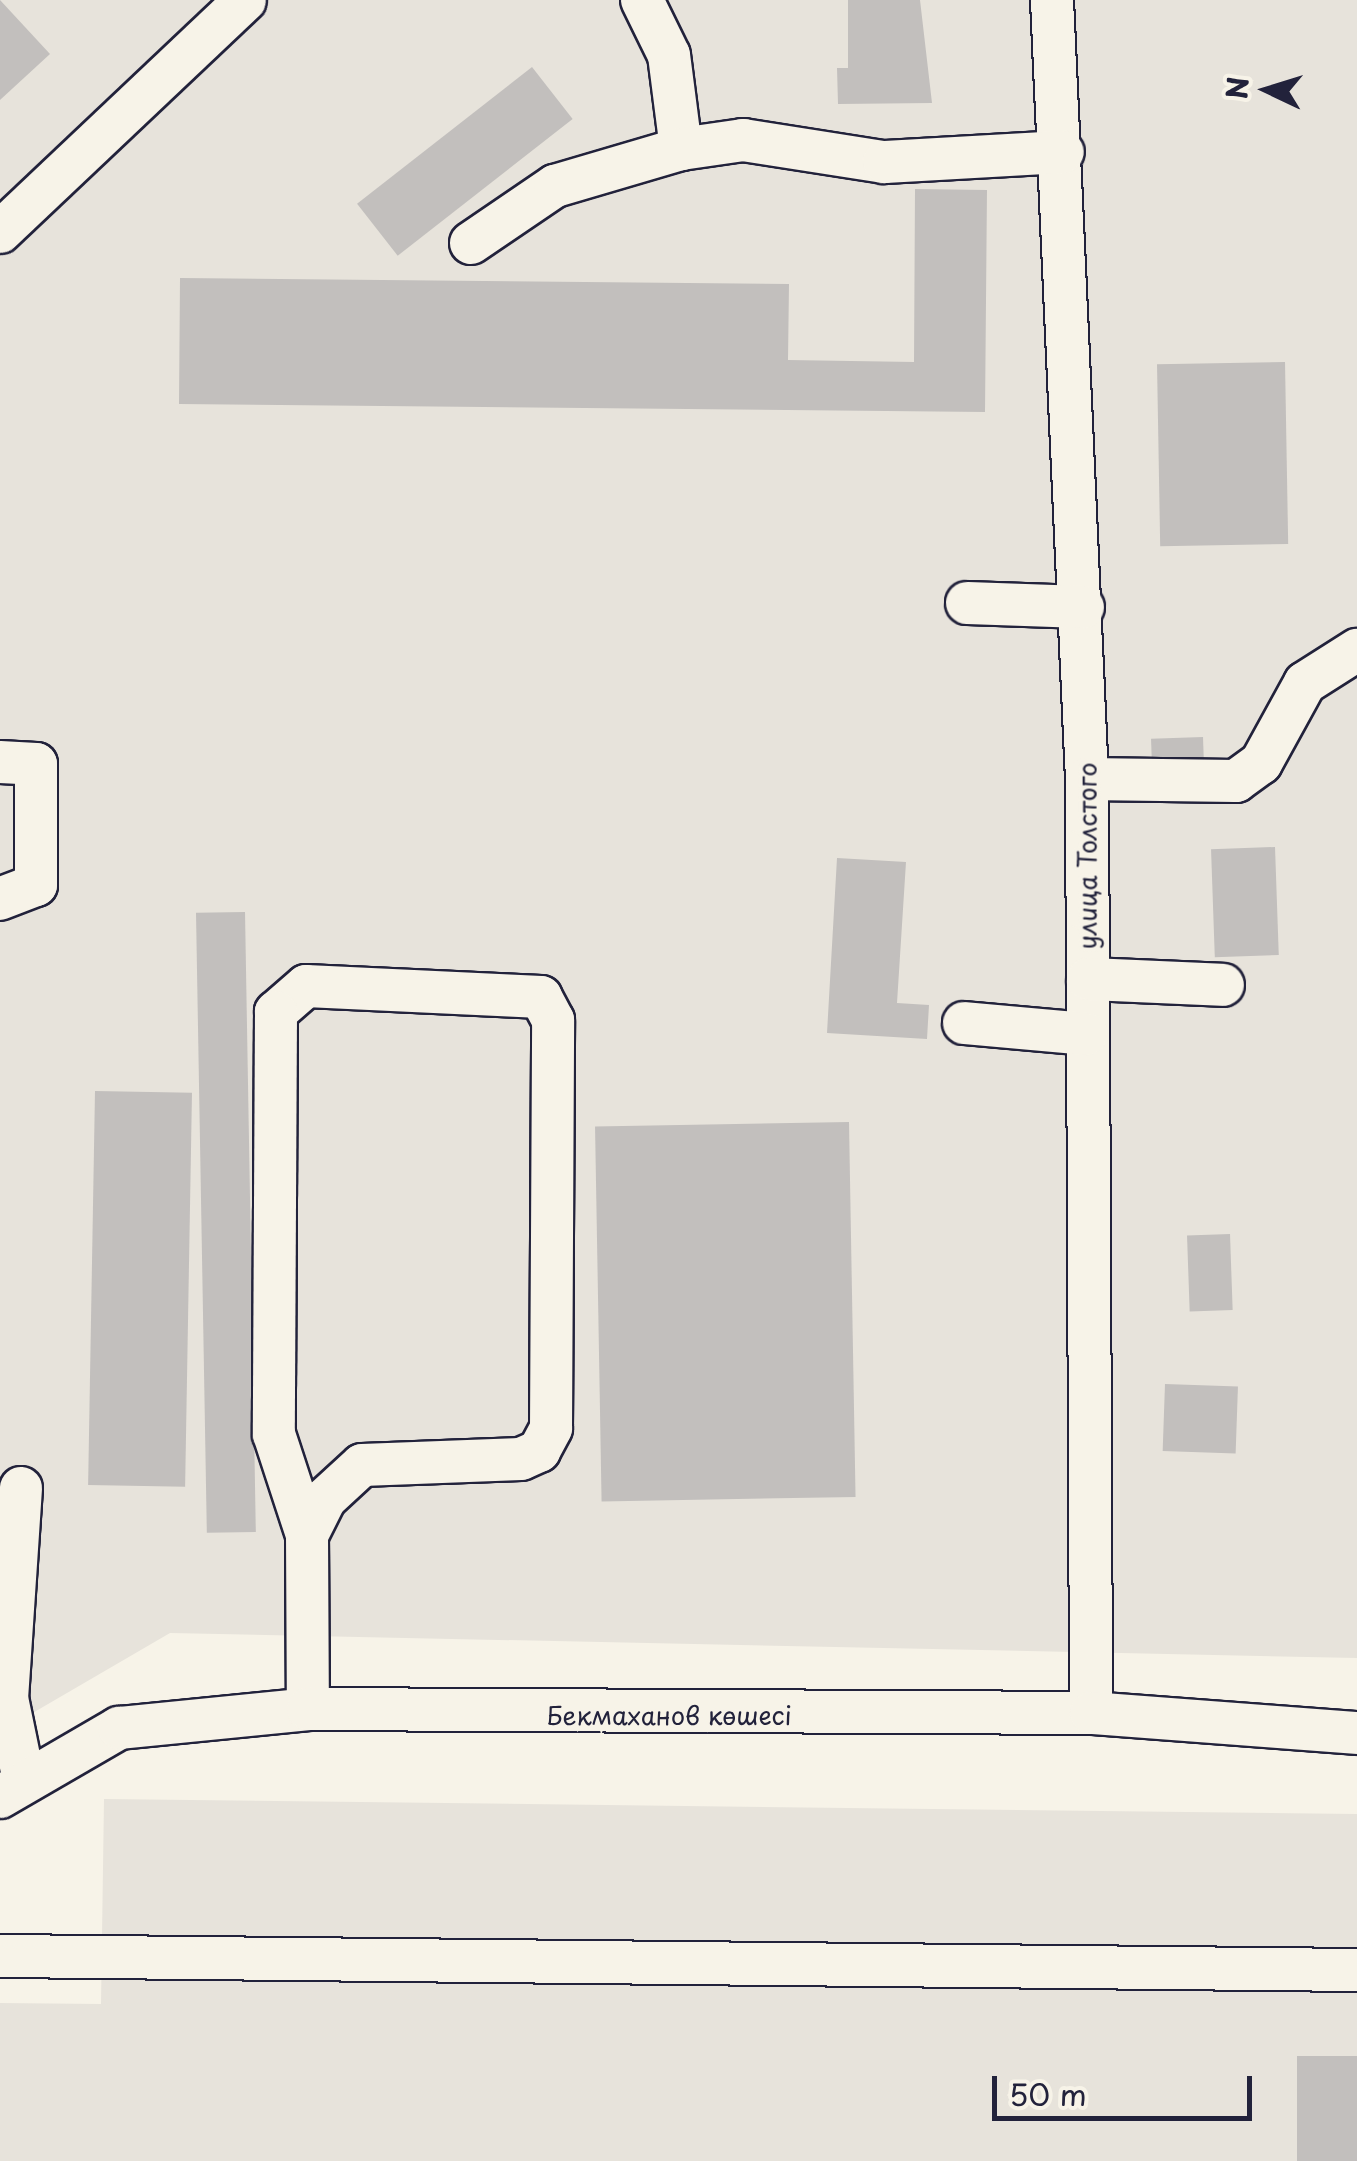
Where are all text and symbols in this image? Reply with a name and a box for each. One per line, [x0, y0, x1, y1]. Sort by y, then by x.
north arrow [1217, 40, 1317, 140]
text: N [1214, 75, 1259, 100]
street label: улица Толстого [1072, 762, 1102, 950]
street label: Бекмаханов көшесі [546, 1700, 792, 1730]
scale bar [997, 2056, 1257, 2118]
text: 50 m [1009, 2071, 1087, 2116]

